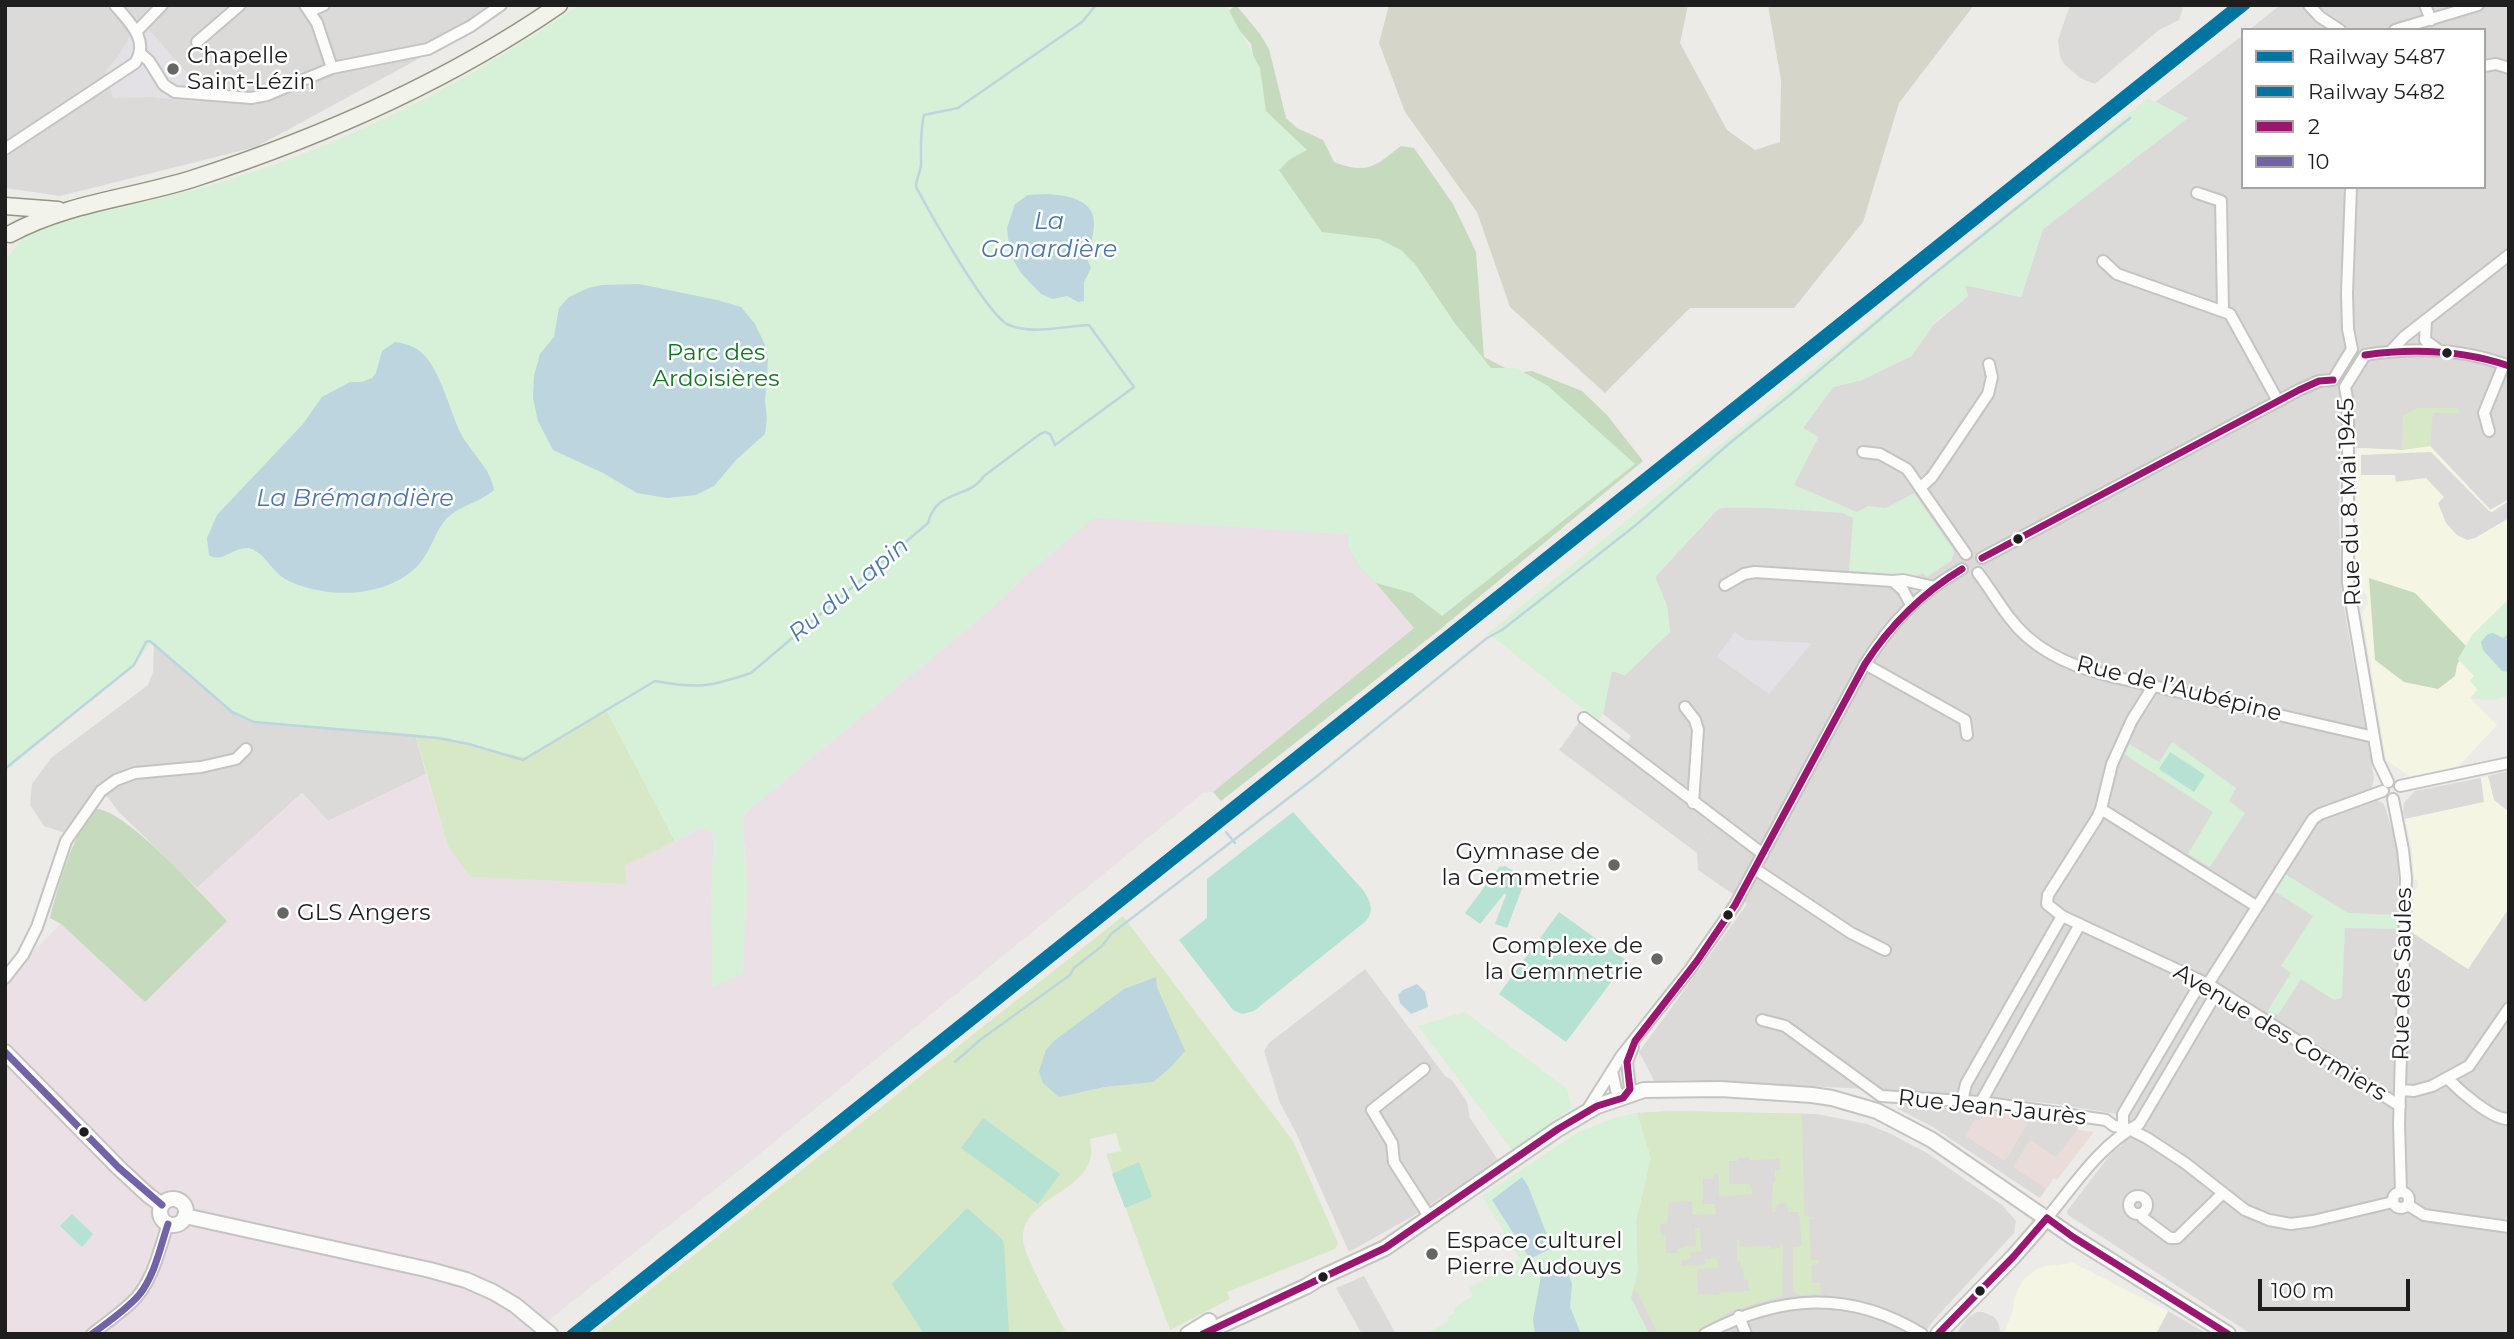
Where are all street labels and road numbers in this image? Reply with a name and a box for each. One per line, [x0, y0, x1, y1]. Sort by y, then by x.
street label: Rue du 8 Mai 1945 [2333, 398, 2367, 606]
street label: Rue de l’Aubépine [2074, 650, 2284, 728]
street label: Rue des Saules [2388, 887, 2418, 1061]
street label: Avenue des Cormiers [2168, 958, 2392, 1108]
street label: Rue Jean-Jaurès [1897, 1084, 2087, 1132]

